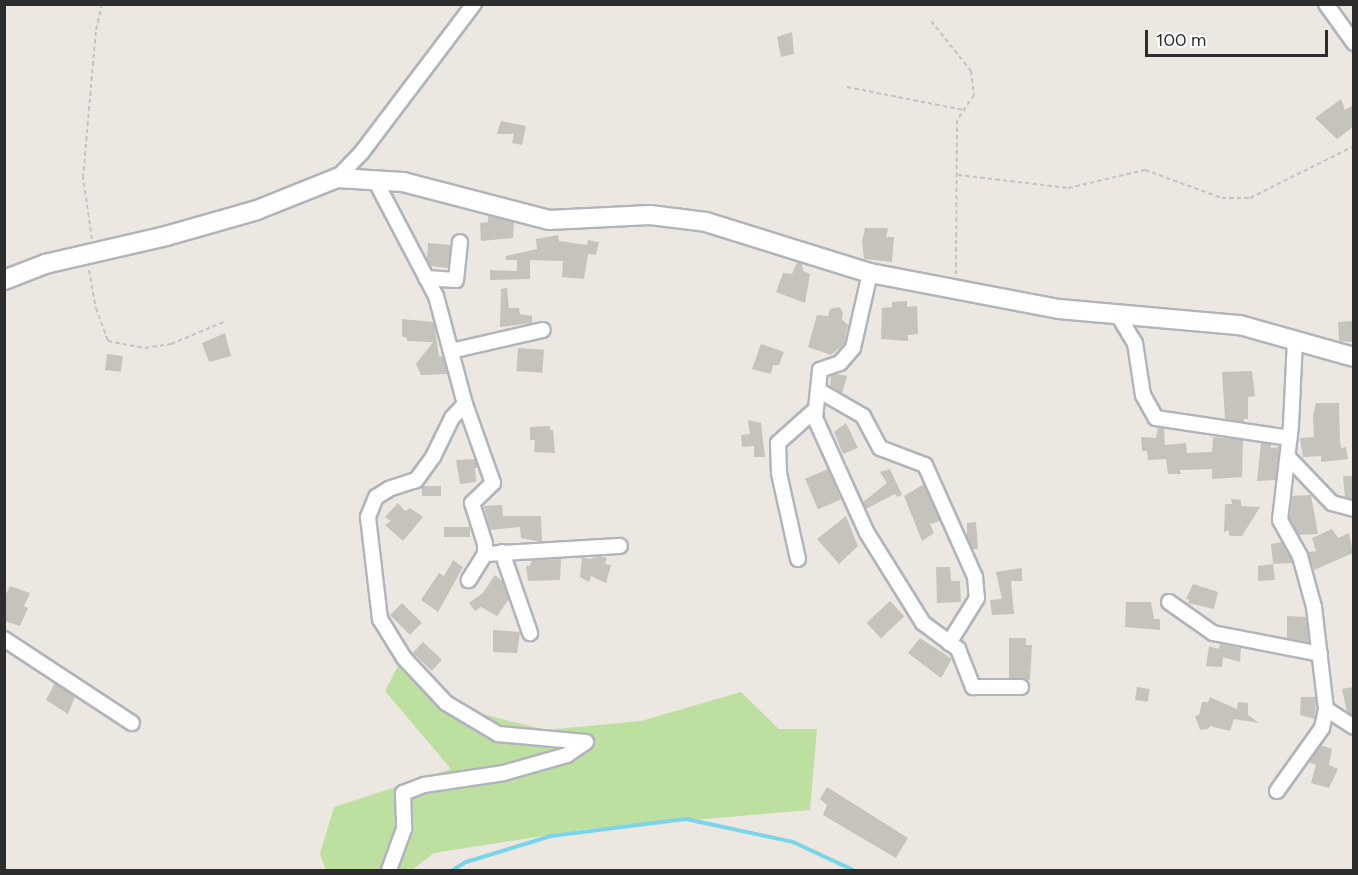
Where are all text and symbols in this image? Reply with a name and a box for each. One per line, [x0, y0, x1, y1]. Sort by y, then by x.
scale bar [1148, 18, 1331, 56]
text: 100 m [1156, 29, 1206, 51]

